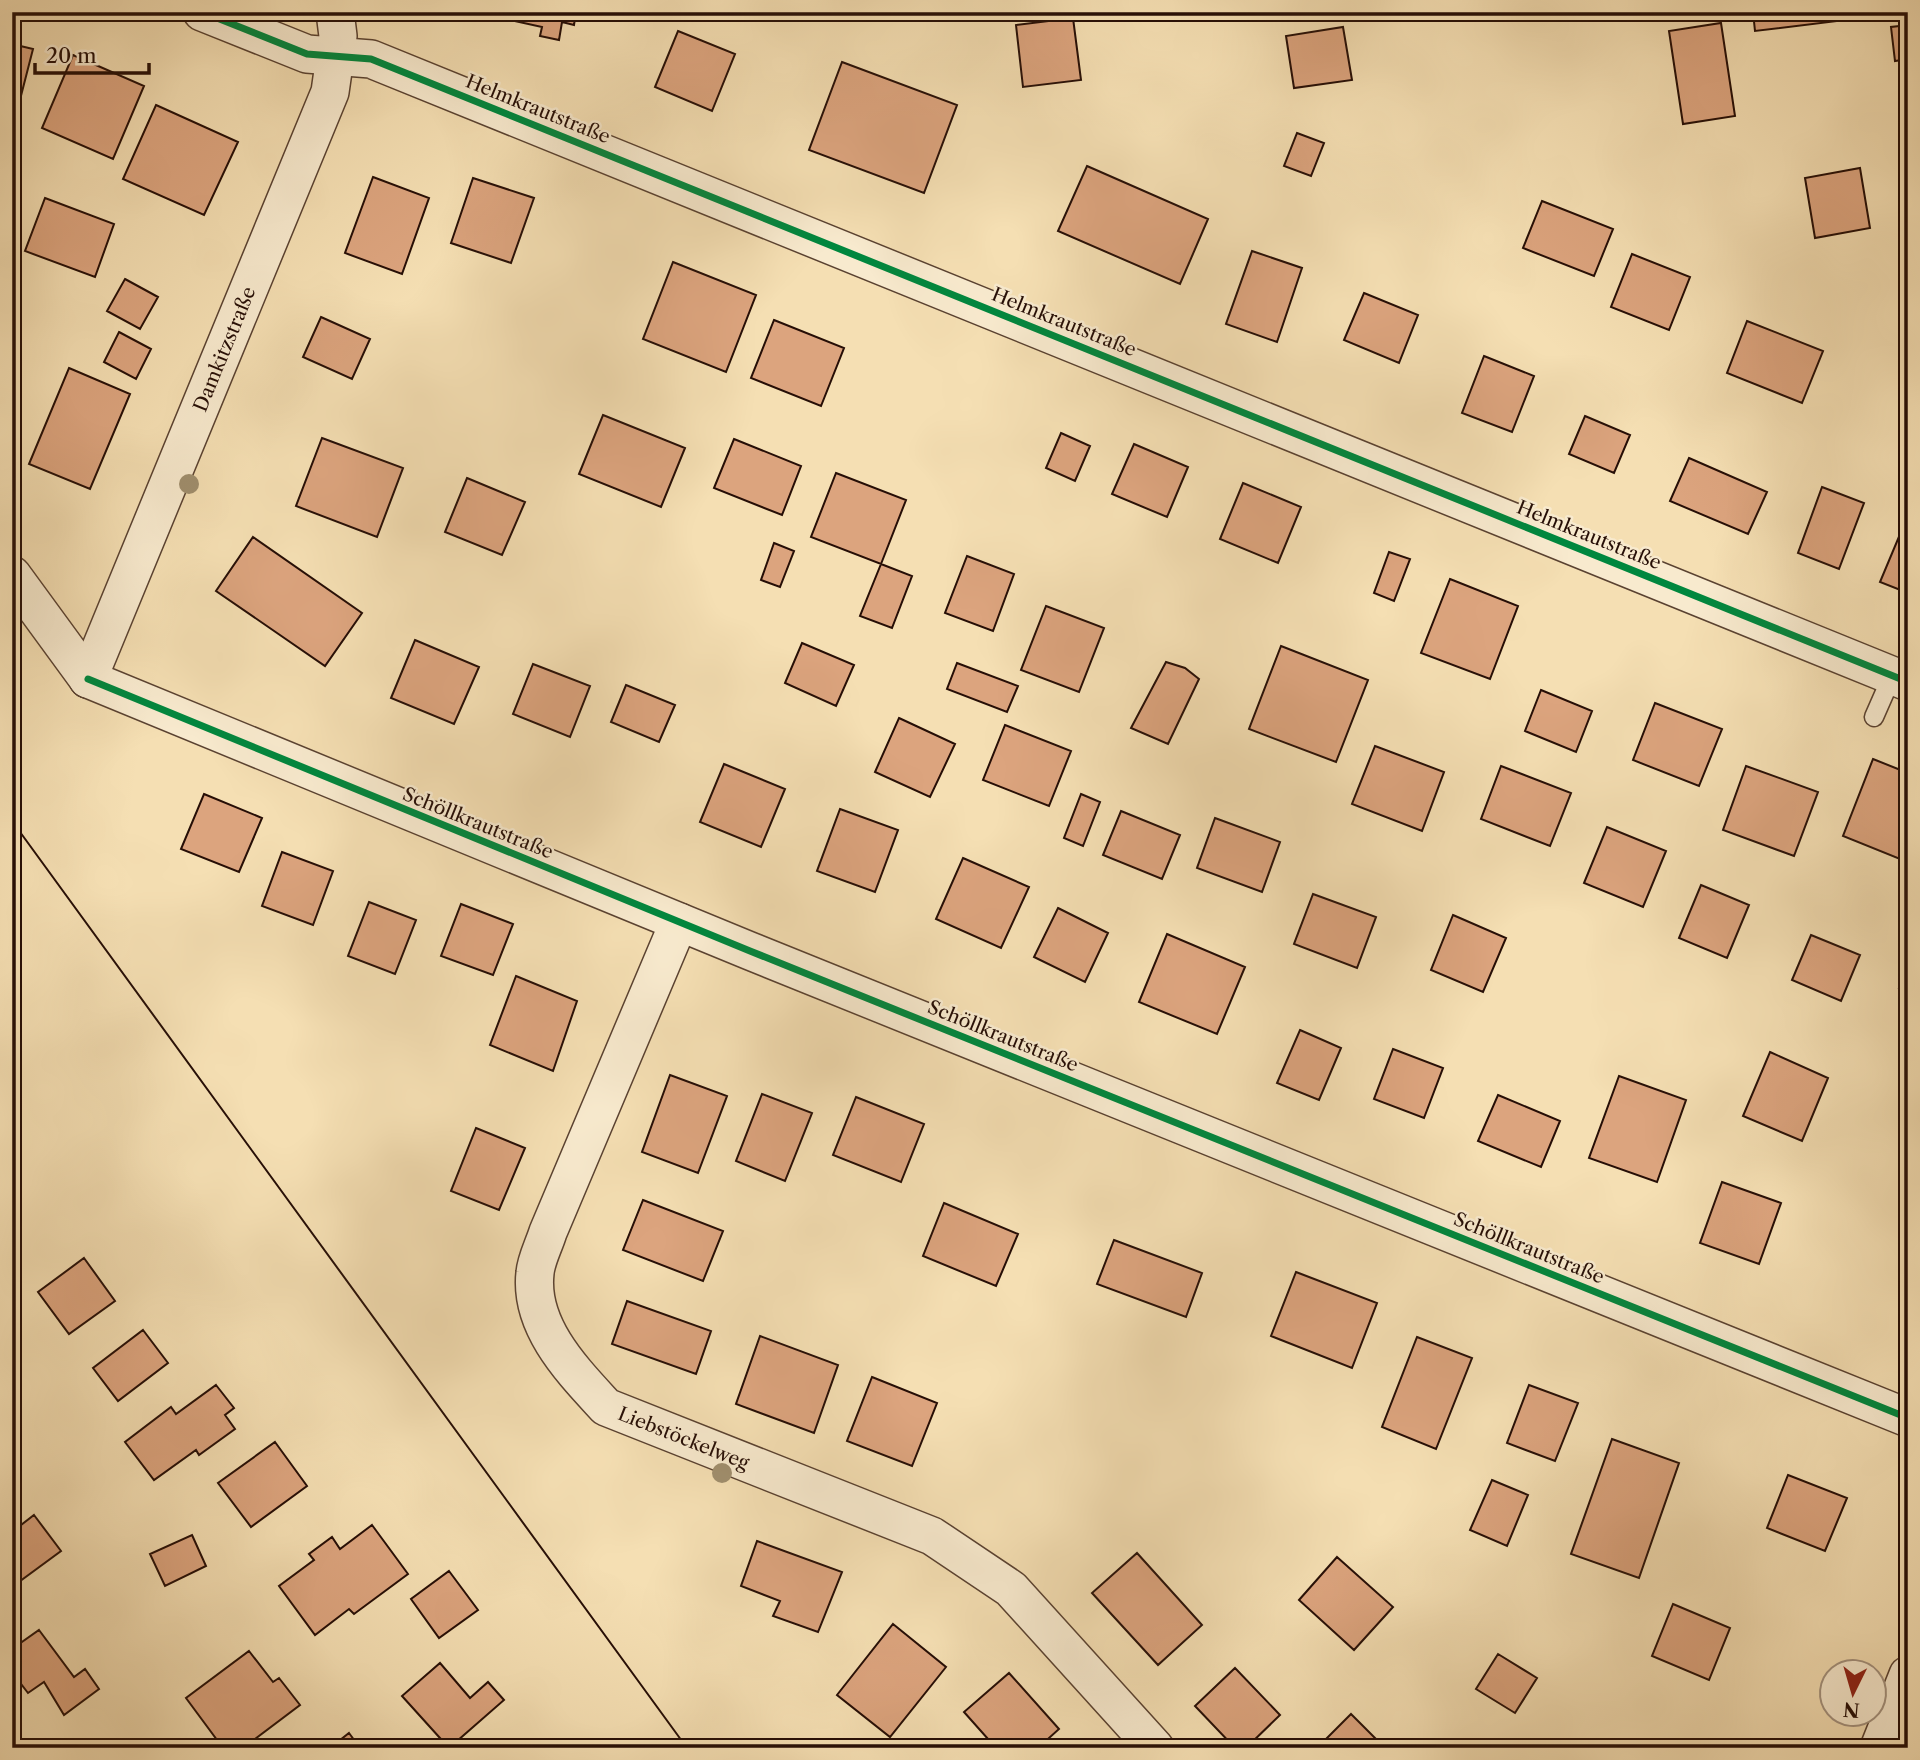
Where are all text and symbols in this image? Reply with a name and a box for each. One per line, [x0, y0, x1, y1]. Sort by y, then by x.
scale bar [35, 32, 149, 76]
text: 20 m [46, 43, 97, 68]
street label: Helmkrautstraße [462, 70, 614, 148]
street label: Damkitzstraße [188, 283, 260, 415]
street label: Helmkrautstraße [988, 283, 1140, 361]
street label: Helmkrautstraße [1513, 496, 1665, 574]
street label: Schöllkrautstraße [399, 782, 557, 864]
street label: Schöllkrautstraße [924, 995, 1082, 1077]
street label: Schöllkrautstraße [1450, 1207, 1608, 1289]
street label: Liebstöckelweg [615, 1401, 754, 1474]
north arrow [1818, 1658, 1888, 1728]
text: N [1842, 1697, 1861, 1722]

